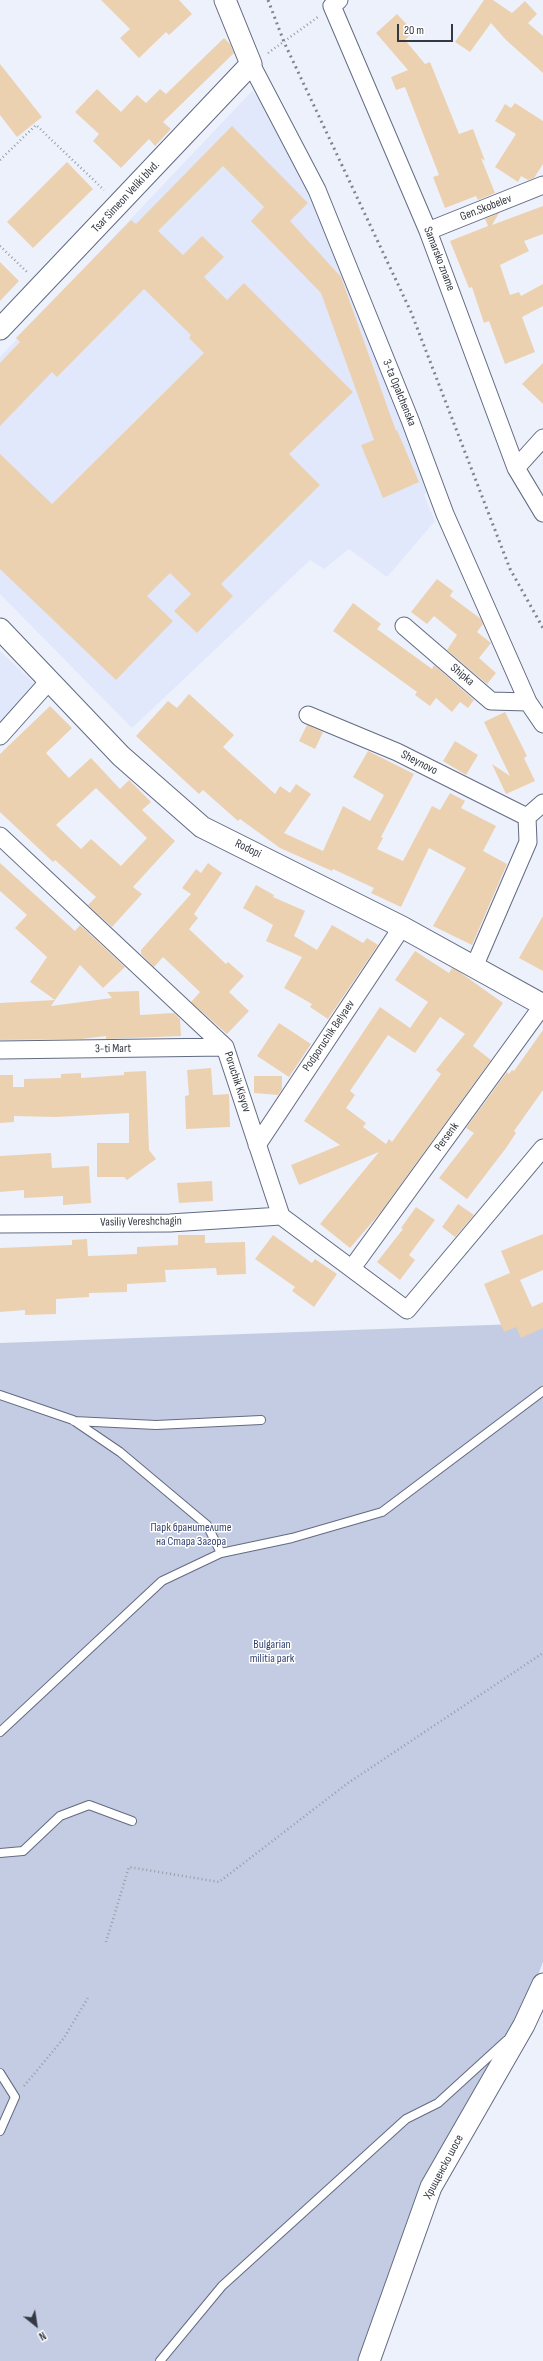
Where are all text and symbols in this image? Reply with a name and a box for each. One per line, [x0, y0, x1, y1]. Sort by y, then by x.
scale bar [399, 16, 455, 42]
text: 20 m [404, 23, 424, 38]
street label: Tsar Simeon Veliki blvd. [89, 158, 163, 236]
street label: Gen.Skobelev [458, 192, 514, 224]
street label: Samarsko zname [420, 225, 458, 293]
street label: 3-ta Opalchenska [379, 358, 419, 428]
street label: Shipka [447, 661, 477, 689]
street label: Sheynovo [398, 748, 440, 778]
street label: Rodopi [232, 836, 264, 862]
street label: Podporuchik Belyaev [300, 998, 358, 1074]
street label: 3-ti Mart [95, 1041, 131, 1057]
street label: Poruchik Kisyov [220, 1050, 254, 1114]
street label: Persenk [432, 1120, 462, 1154]
street label: Vasiliy Vereshchagin [100, 1214, 182, 1230]
park label: Парк бранителите на Стара Загора [151, 1521, 231, 1549]
park label: Bulgarian militia park [250, 1638, 294, 1666]
street label: Хрищенско шосе [421, 2132, 467, 2202]
north arrow [16, 2305, 56, 2345]
text: N [36, 2329, 48, 2343]

